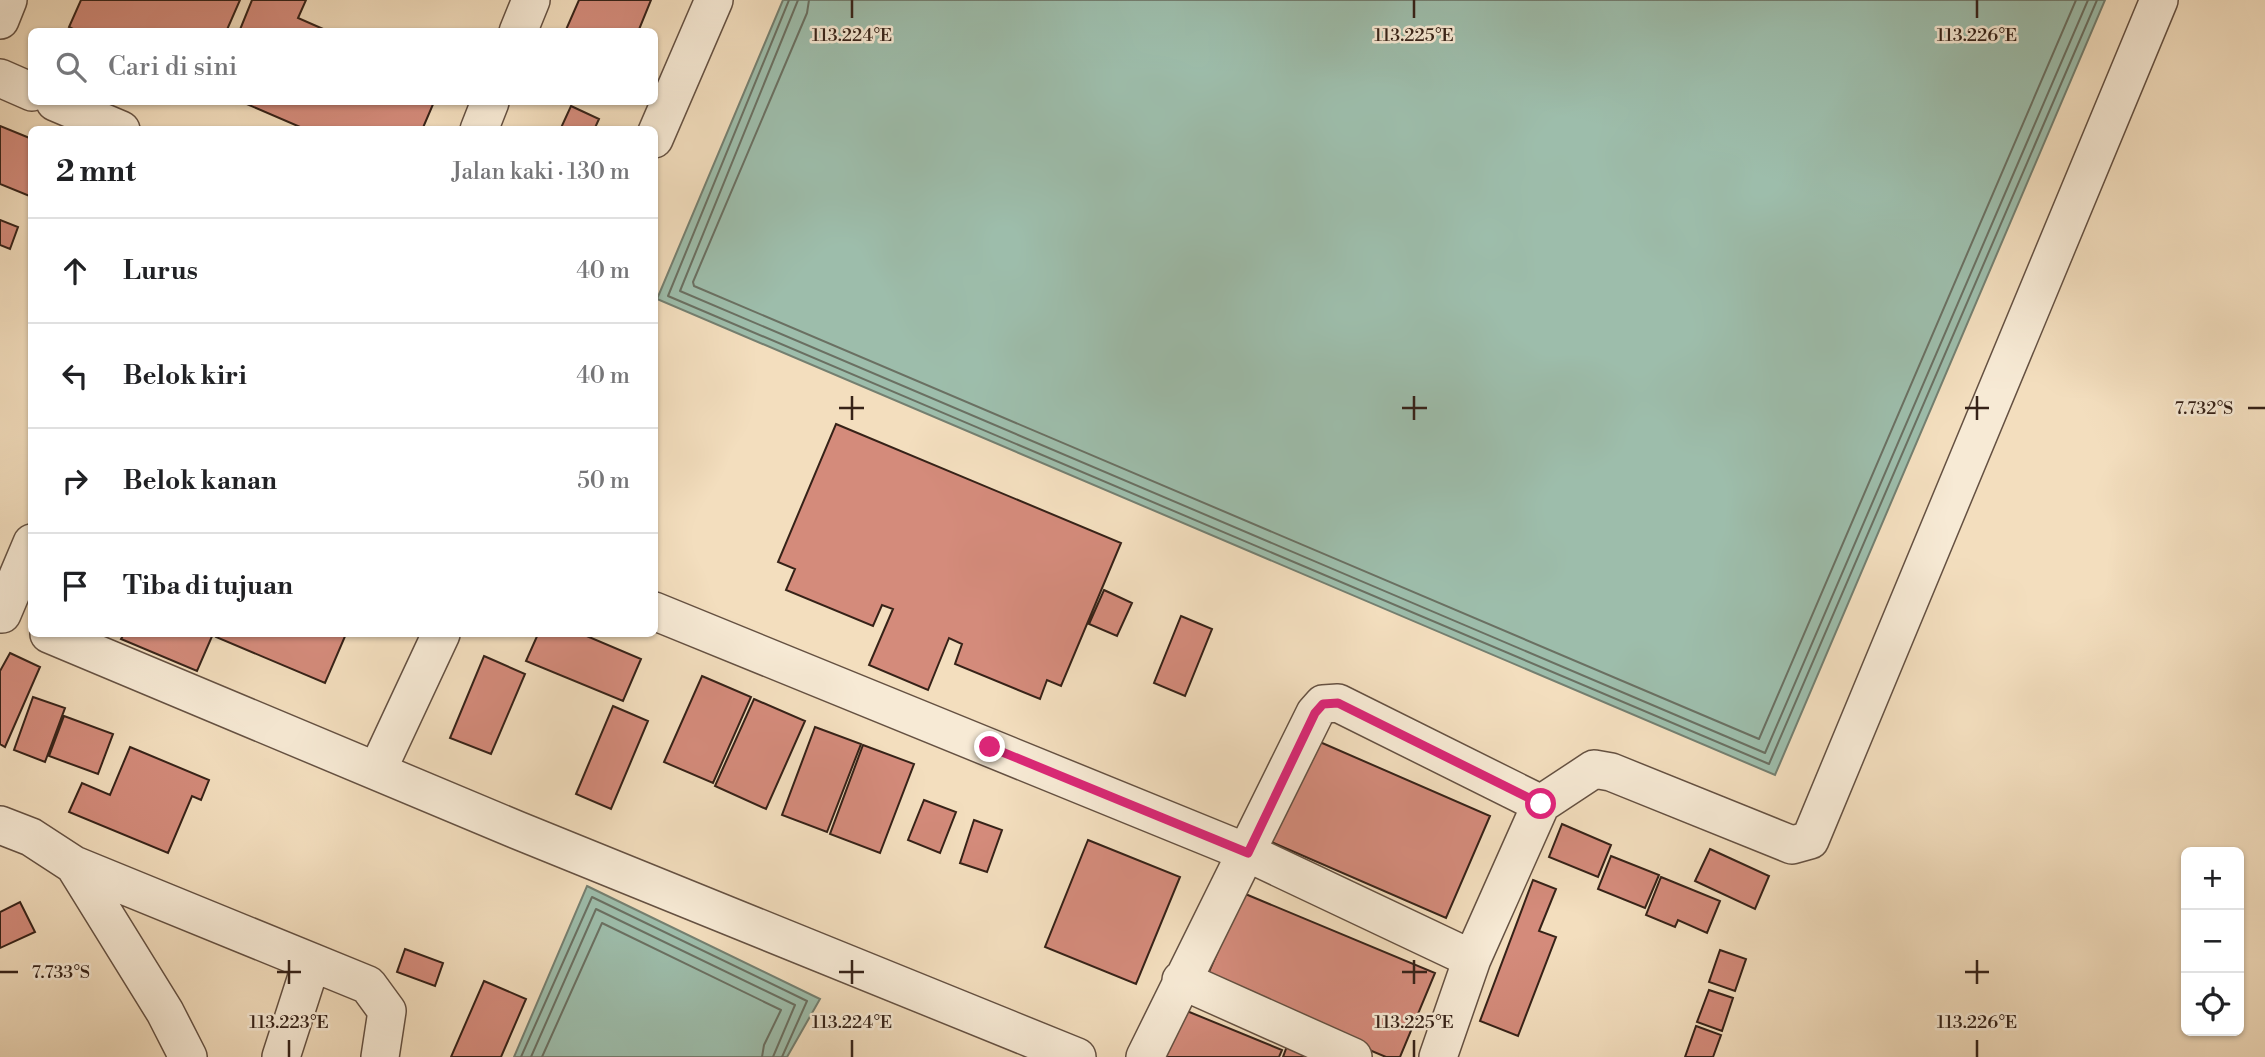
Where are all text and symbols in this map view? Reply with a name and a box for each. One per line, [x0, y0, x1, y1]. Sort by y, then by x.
text: 113.224°E [812, 24, 892, 47]
text: 113.225°E [1374, 24, 1454, 47]
text: 113.226°E [1937, 24, 2017, 47]
search box [28, 28, 658, 105]
icon: search [52, 48, 90, 86]
text: Cari di sini [108, 51, 237, 83]
text: 2 mnt [56, 153, 136, 191]
text: Jalan kaki · 130 m [452, 158, 630, 186]
icon: ahead [56, 252, 94, 290]
text: Lurus [123, 255, 198, 287]
text: 40 m [576, 257, 630, 285]
icon: left [56, 357, 94, 395]
text: Belok kiri [123, 360, 247, 392]
text: 40 m [576, 362, 630, 390]
text: 7.732°S [2175, 397, 2233, 420]
icon: right [56, 462, 94, 500]
text: Belok kanan [123, 465, 277, 497]
text: 50 m [577, 467, 630, 495]
icon: arrive [56, 567, 94, 605]
text: Tiba di tujuan [123, 570, 293, 602]
route end [974, 731, 1005, 762]
route start [1525, 788, 1556, 819]
map controls [2181, 847, 2244, 1036]
button: + [2181, 847, 2244, 910]
button: − [2181, 910, 2244, 973]
text: 7.733°S [32, 961, 90, 984]
button: locate [2181, 973, 2244, 1036]
text: 113.223°E [249, 1011, 329, 1034]
text: 113.224°E [812, 1011, 892, 1034]
text: 113.225°E [1374, 1011, 1454, 1034]
text: 113.226°E [1937, 1011, 2017, 1034]

